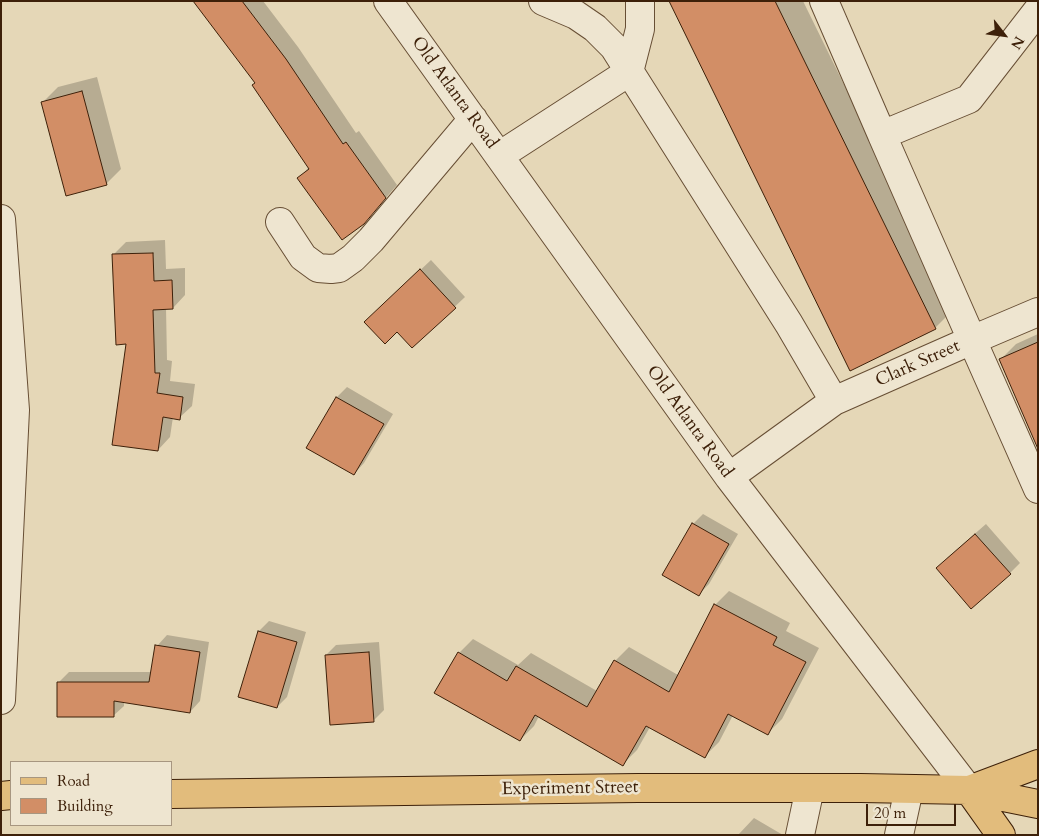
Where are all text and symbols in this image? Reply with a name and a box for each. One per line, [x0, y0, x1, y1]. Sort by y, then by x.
north arrow [979, 10, 1029, 60]
street label: Old Atlanta Road [406, 33, 502, 153]
text: N [1006, 33, 1029, 53]
street label: Clark Street [872, 336, 964, 392]
street label: Old Atlanta Road [641, 362, 737, 482]
legend [10, 761, 172, 826]
text: Road [57, 771, 90, 791]
street label: Experiment Street [501, 777, 639, 801]
scale bar [869, 794, 959, 826]
text: Building [57, 796, 113, 816]
text: 20 m [874, 803, 906, 823]

